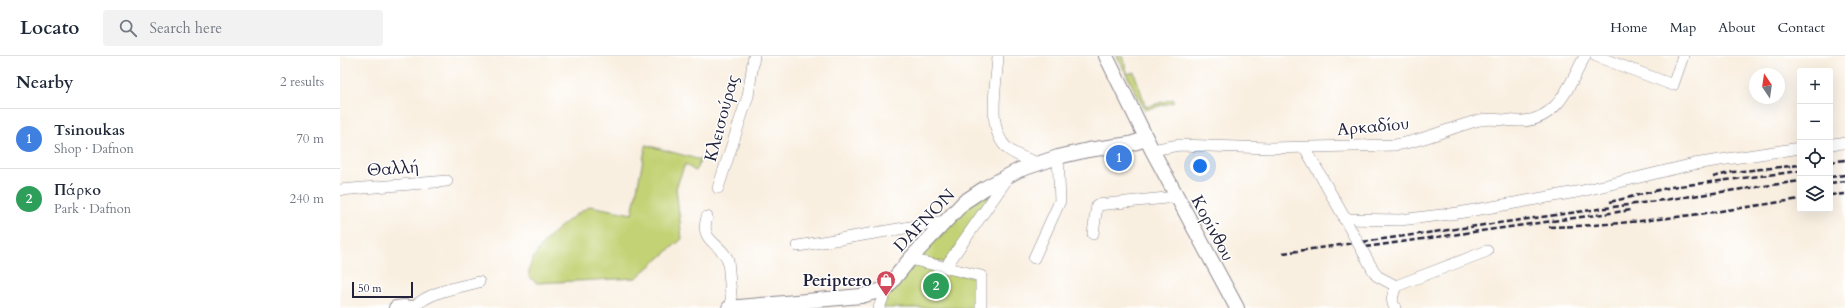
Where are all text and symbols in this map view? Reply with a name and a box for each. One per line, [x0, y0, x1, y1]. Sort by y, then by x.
search box [103, 10, 383, 46]
text: Locato [20, 15, 79, 41]
icon: search [117, 17, 139, 39]
text: Search here [149, 18, 222, 38]
text: Home [1610, 18, 1648, 37]
text: Map [1670, 18, 1696, 37]
text: About [1718, 18, 1755, 37]
text: Contact [1777, 18, 1825, 37]
north arrow [1749, 68, 1785, 104]
map controls [1797, 68, 1833, 212]
button: + [1797, 68, 1833, 104]
text: Nearby [16, 71, 73, 94]
street label: Κλεισούρας [699, 72, 744, 164]
text: 2 results [280, 73, 324, 91]
button: − [1797, 104, 1833, 140]
street label: Αρκαδίου [1336, 112, 1410, 141]
text: Tsinoukas [54, 120, 125, 140]
text: 1 [26, 130, 32, 148]
text: 70 m [296, 130, 324, 148]
text: Shop · Dafnon [54, 140, 134, 158]
button: locate [1797, 140, 1833, 176]
pin: 1 [1106, 143, 1132, 173]
street label: Θαλλή [366, 155, 420, 182]
your location [1190, 156, 1210, 176]
button: layers [1797, 176, 1833, 212]
text: Πάρκο [54, 180, 101, 200]
street label: DAFNON [889, 183, 961, 257]
text: 2 [26, 190, 32, 208]
text: 240 m [290, 190, 324, 208]
street label: Κορίνθου [1186, 191, 1239, 265]
text: Park · Dafnon [54, 200, 131, 218]
place label: Periptero [802, 269, 872, 292]
shop icon: Periptero [875, 269, 897, 297]
pin: 2 [923, 271, 949, 301]
scale bar [352, 280, 413, 299]
text: 50 m [358, 281, 382, 296]

